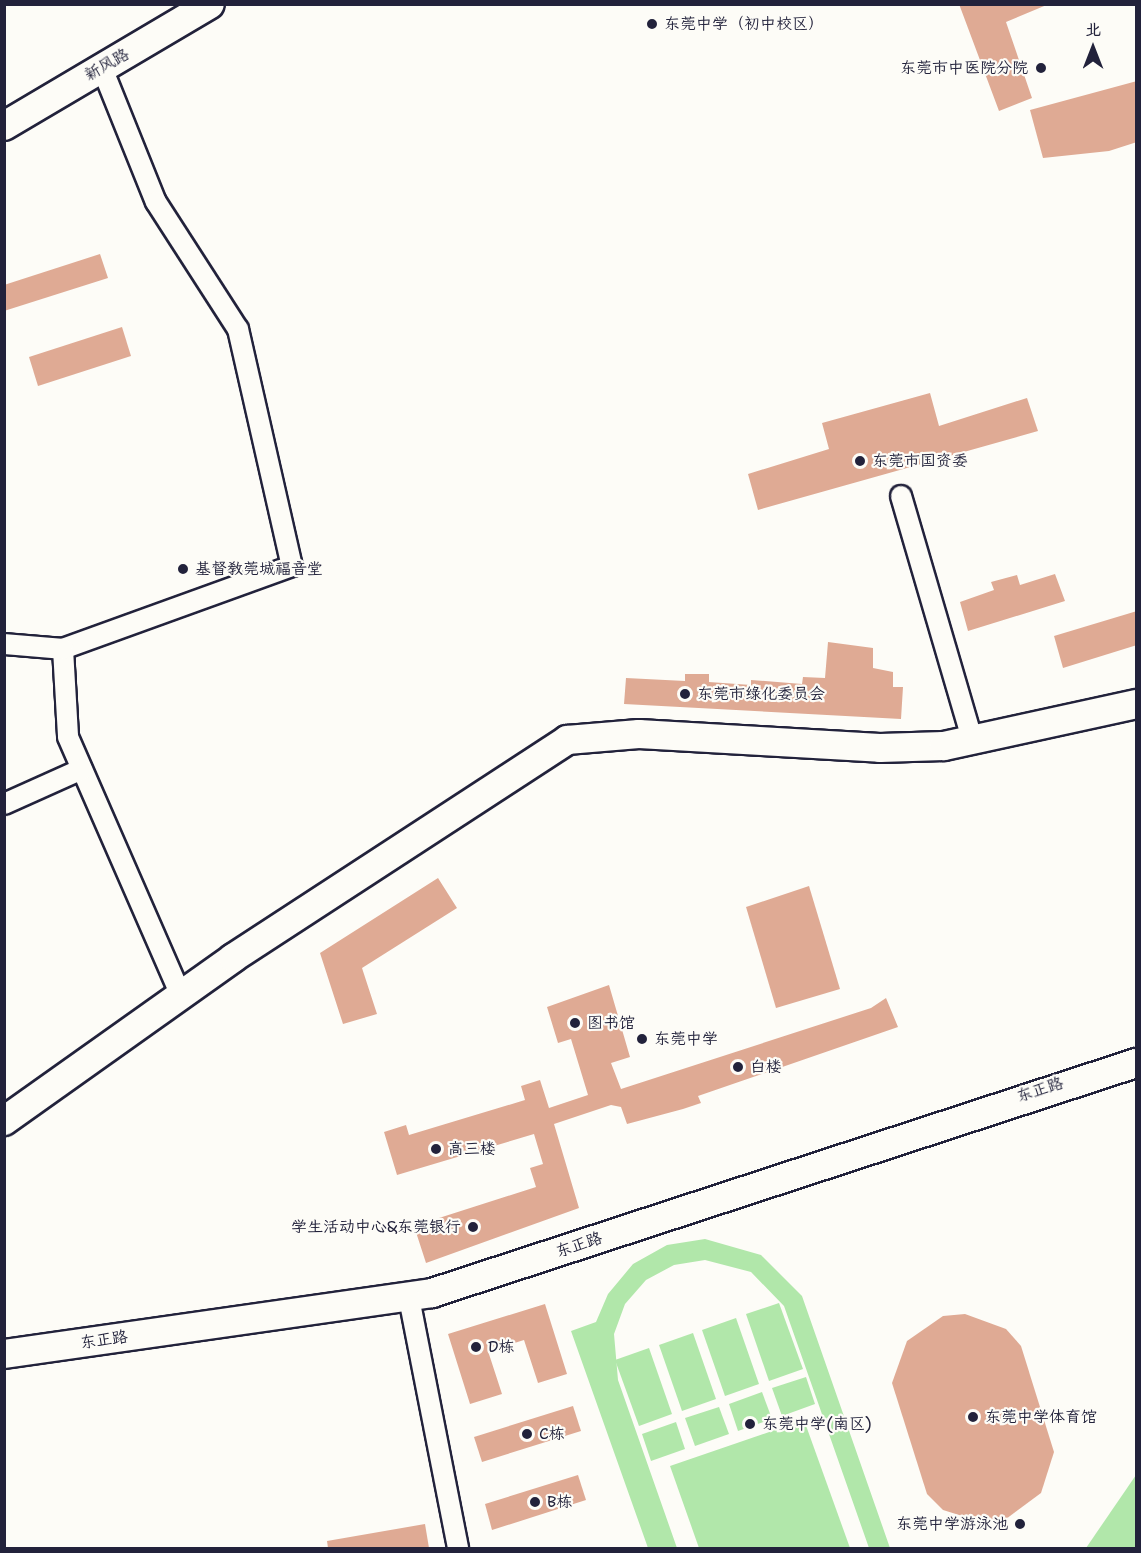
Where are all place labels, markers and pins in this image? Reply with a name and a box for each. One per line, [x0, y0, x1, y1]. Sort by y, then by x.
place label: 东莞中学（初中校区） [664, 14, 824, 34]
marker: 东莞中学（初中校区） [645, 17, 659, 31]
place label: 东莞市中医院分院 [900, 58, 1028, 78]
marker: 东莞市中医院分院 [1032, 59, 1050, 77]
place label: 东莞市国资委 [872, 451, 968, 471]
marker: 东莞市国资委 [853, 454, 867, 468]
place label: 基督教莞城福音堂 [195, 559, 323, 579]
marker: 基督教莞城福音堂 [176, 562, 190, 576]
place label: 东莞市绿化委员会 [697, 684, 825, 704]
marker: 东莞市绿化委员会 [678, 687, 692, 701]
place label: 图书馆 [587, 1013, 635, 1033]
marker: 图书馆 [568, 1016, 582, 1030]
place label: 东莞中学 [654, 1029, 718, 1049]
marker: 东莞中学 [635, 1032, 649, 1046]
place label: 白楼 [750, 1057, 782, 1077]
marker: 白楼 [731, 1060, 745, 1074]
place label: 高三楼 [448, 1139, 496, 1159]
marker: 高三楼 [429, 1142, 443, 1156]
place label: 学生活动中心&东莞银行 [291, 1217, 461, 1237]
marker: 学生活动中心&东莞银行 [466, 1220, 480, 1234]
place label: D栋 [488, 1337, 515, 1357]
marker: D栋 [469, 1340, 483, 1354]
place label: 东莞中学体育馆 [985, 1407, 1097, 1427]
marker: 东莞中学体育馆 [966, 1410, 980, 1424]
place label: 东莞中学(南区) [762, 1414, 872, 1434]
marker: 东莞中学(南区) [743, 1417, 757, 1431]
place label: C栋 [539, 1424, 565, 1444]
marker: C栋 [520, 1427, 534, 1441]
place label: B栋 [547, 1492, 572, 1512]
marker: B栋 [528, 1495, 542, 1509]
place label: 东莞中学游泳池 [896, 1514, 1008, 1534]
marker: 东莞中学游泳池 [1013, 1517, 1027, 1531]

